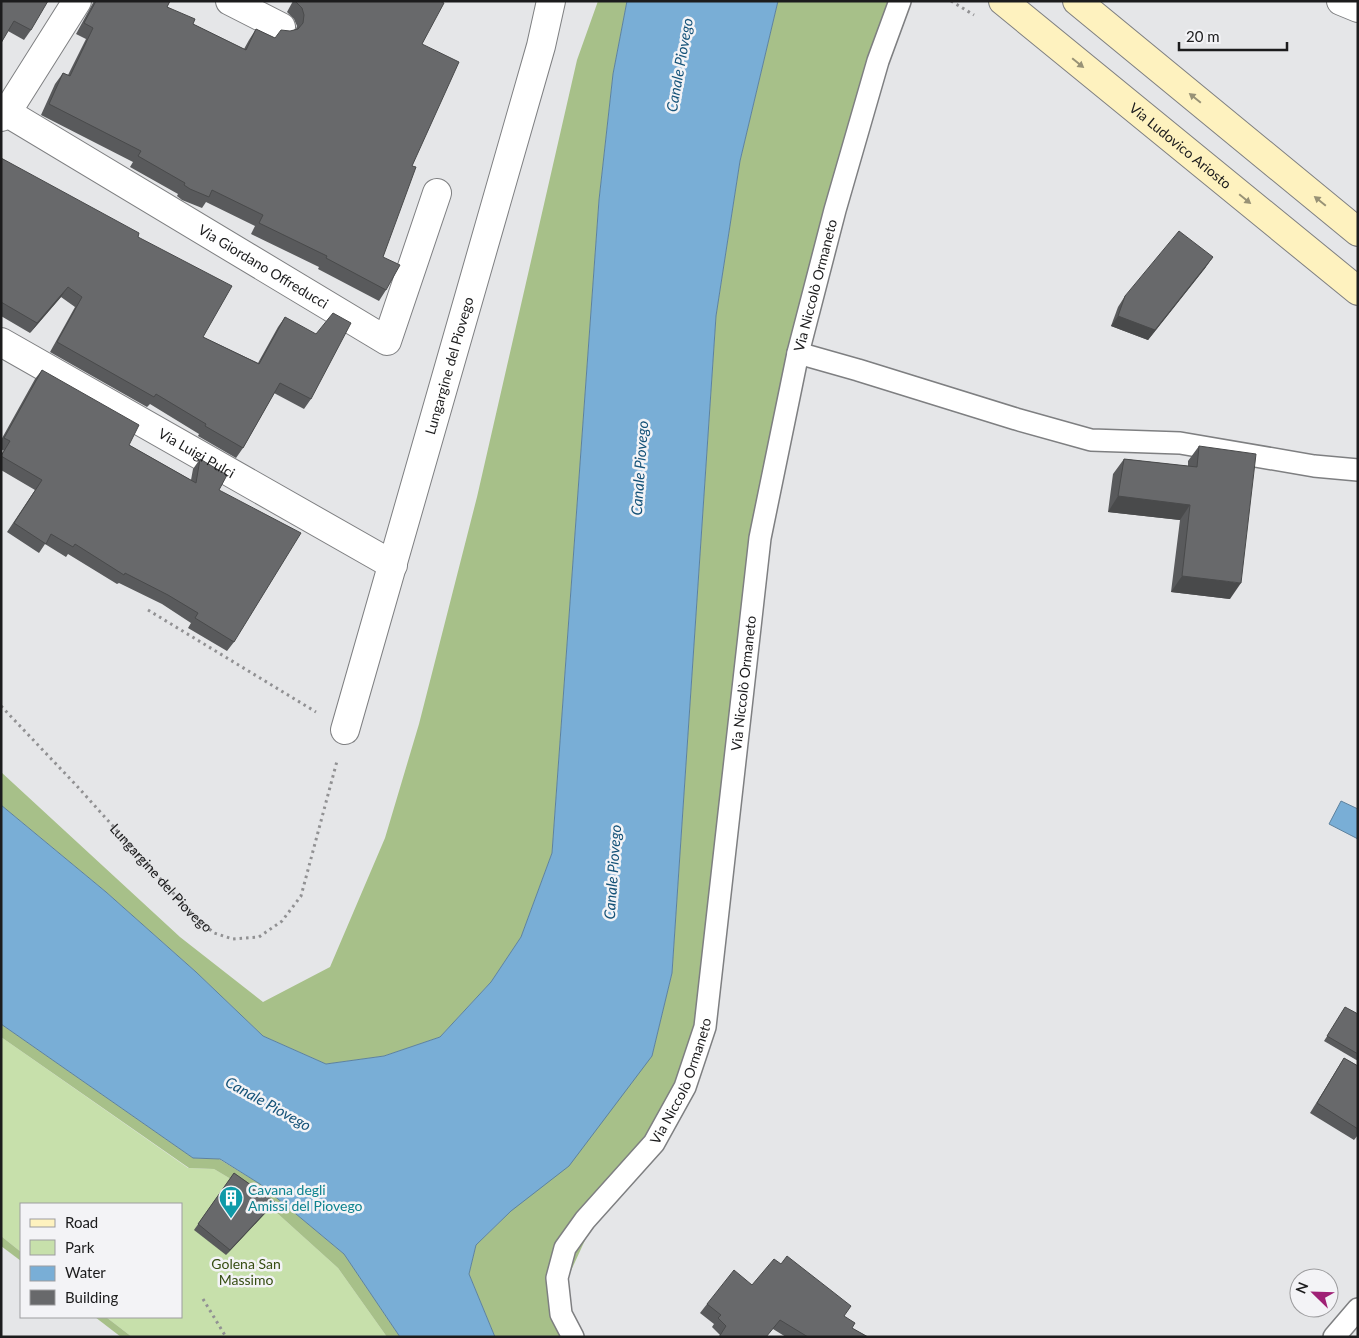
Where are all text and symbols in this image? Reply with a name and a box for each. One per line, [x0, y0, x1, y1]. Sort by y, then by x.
water label: Canale Piovego [662, 16, 696, 113]
scale bar [1179, 20, 1286, 52]
text: 20 m [1186, 27, 1220, 45]
one-way arrow [1072, 58, 1085, 69]
one-way arrow [1188, 92, 1201, 103]
street label: Via Ludovico Ariosto [1126, 99, 1235, 192]
one-way arrow [1238, 194, 1251, 205]
one-way arrow [1314, 196, 1327, 207]
street label: Via Niccolò Ormaneto [790, 217, 840, 353]
street label: Via Giordano Offreducci [195, 221, 332, 312]
street label: Lungargine del Piovego [421, 295, 477, 436]
water label: Canale Piovego [627, 420, 651, 516]
street label: Via Luigi Pulci [156, 424, 238, 481]
street label: Via Niccolò Ormaneto [727, 615, 759, 752]
street label: Lungargine del Piovego [107, 820, 216, 936]
water label: Canale Piovego [600, 824, 624, 920]
street label: Via Niccolò Ormaneto [646, 1017, 714, 1147]
water label: Canale Piovego [223, 1072, 315, 1134]
place label: Cavana degli Amissi del Piovego [248, 1181, 363, 1214]
building icon: Cavana degli Amissi del Piovego [218, 1185, 244, 1219]
legend [20, 1203, 182, 1318]
text: Road [65, 1213, 98, 1231]
text: Park [65, 1238, 95, 1256]
park label: Golena San Massimo [211, 1255, 281, 1288]
text: Water [65, 1263, 106, 1281]
north arrow [1289, 1268, 1339, 1318]
text: N [1292, 1279, 1312, 1296]
text: Building [65, 1288, 118, 1306]

